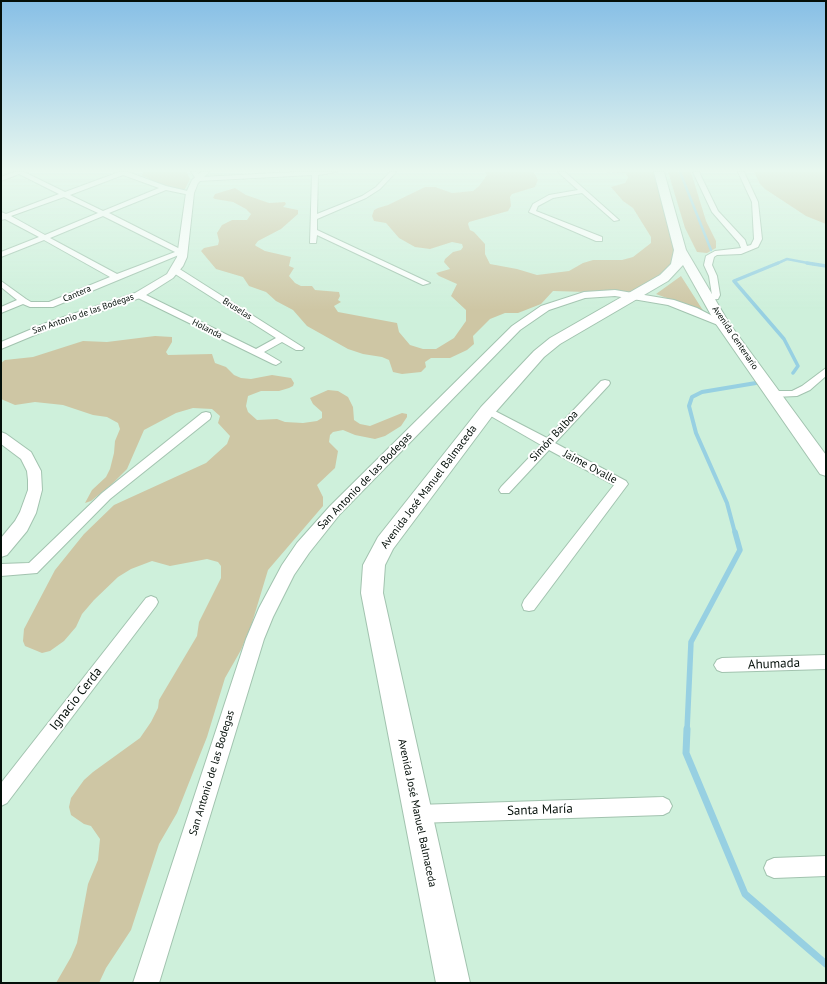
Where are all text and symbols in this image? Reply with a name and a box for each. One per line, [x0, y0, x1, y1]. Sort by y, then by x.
street label: Cantera [61, 283, 93, 305]
street label: San Antonio de las Bodegas [31, 292, 135, 336]
street label: Bruselas [220, 296, 254, 322]
street label: Avenida Centenario [710, 304, 760, 372]
street label: Holanda [190, 317, 224, 341]
street label: Simón Balboa [527, 408, 581, 464]
street label: Avenida José Manuel Balmaceda [378, 423, 480, 551]
street label: San Antonio de las Bodegas [315, 430, 415, 532]
street label: Jaime Ovalle [561, 447, 619, 487]
street label: Ahumada [748, 655, 800, 673]
street label: Ignacio Cerda [47, 664, 105, 734]
street label: San Antonio de las Bodegas [187, 709, 237, 837]
street label: Avenida José Manuel Balmaceda [395, 738, 439, 888]
street label: Santa María [507, 801, 573, 819]

